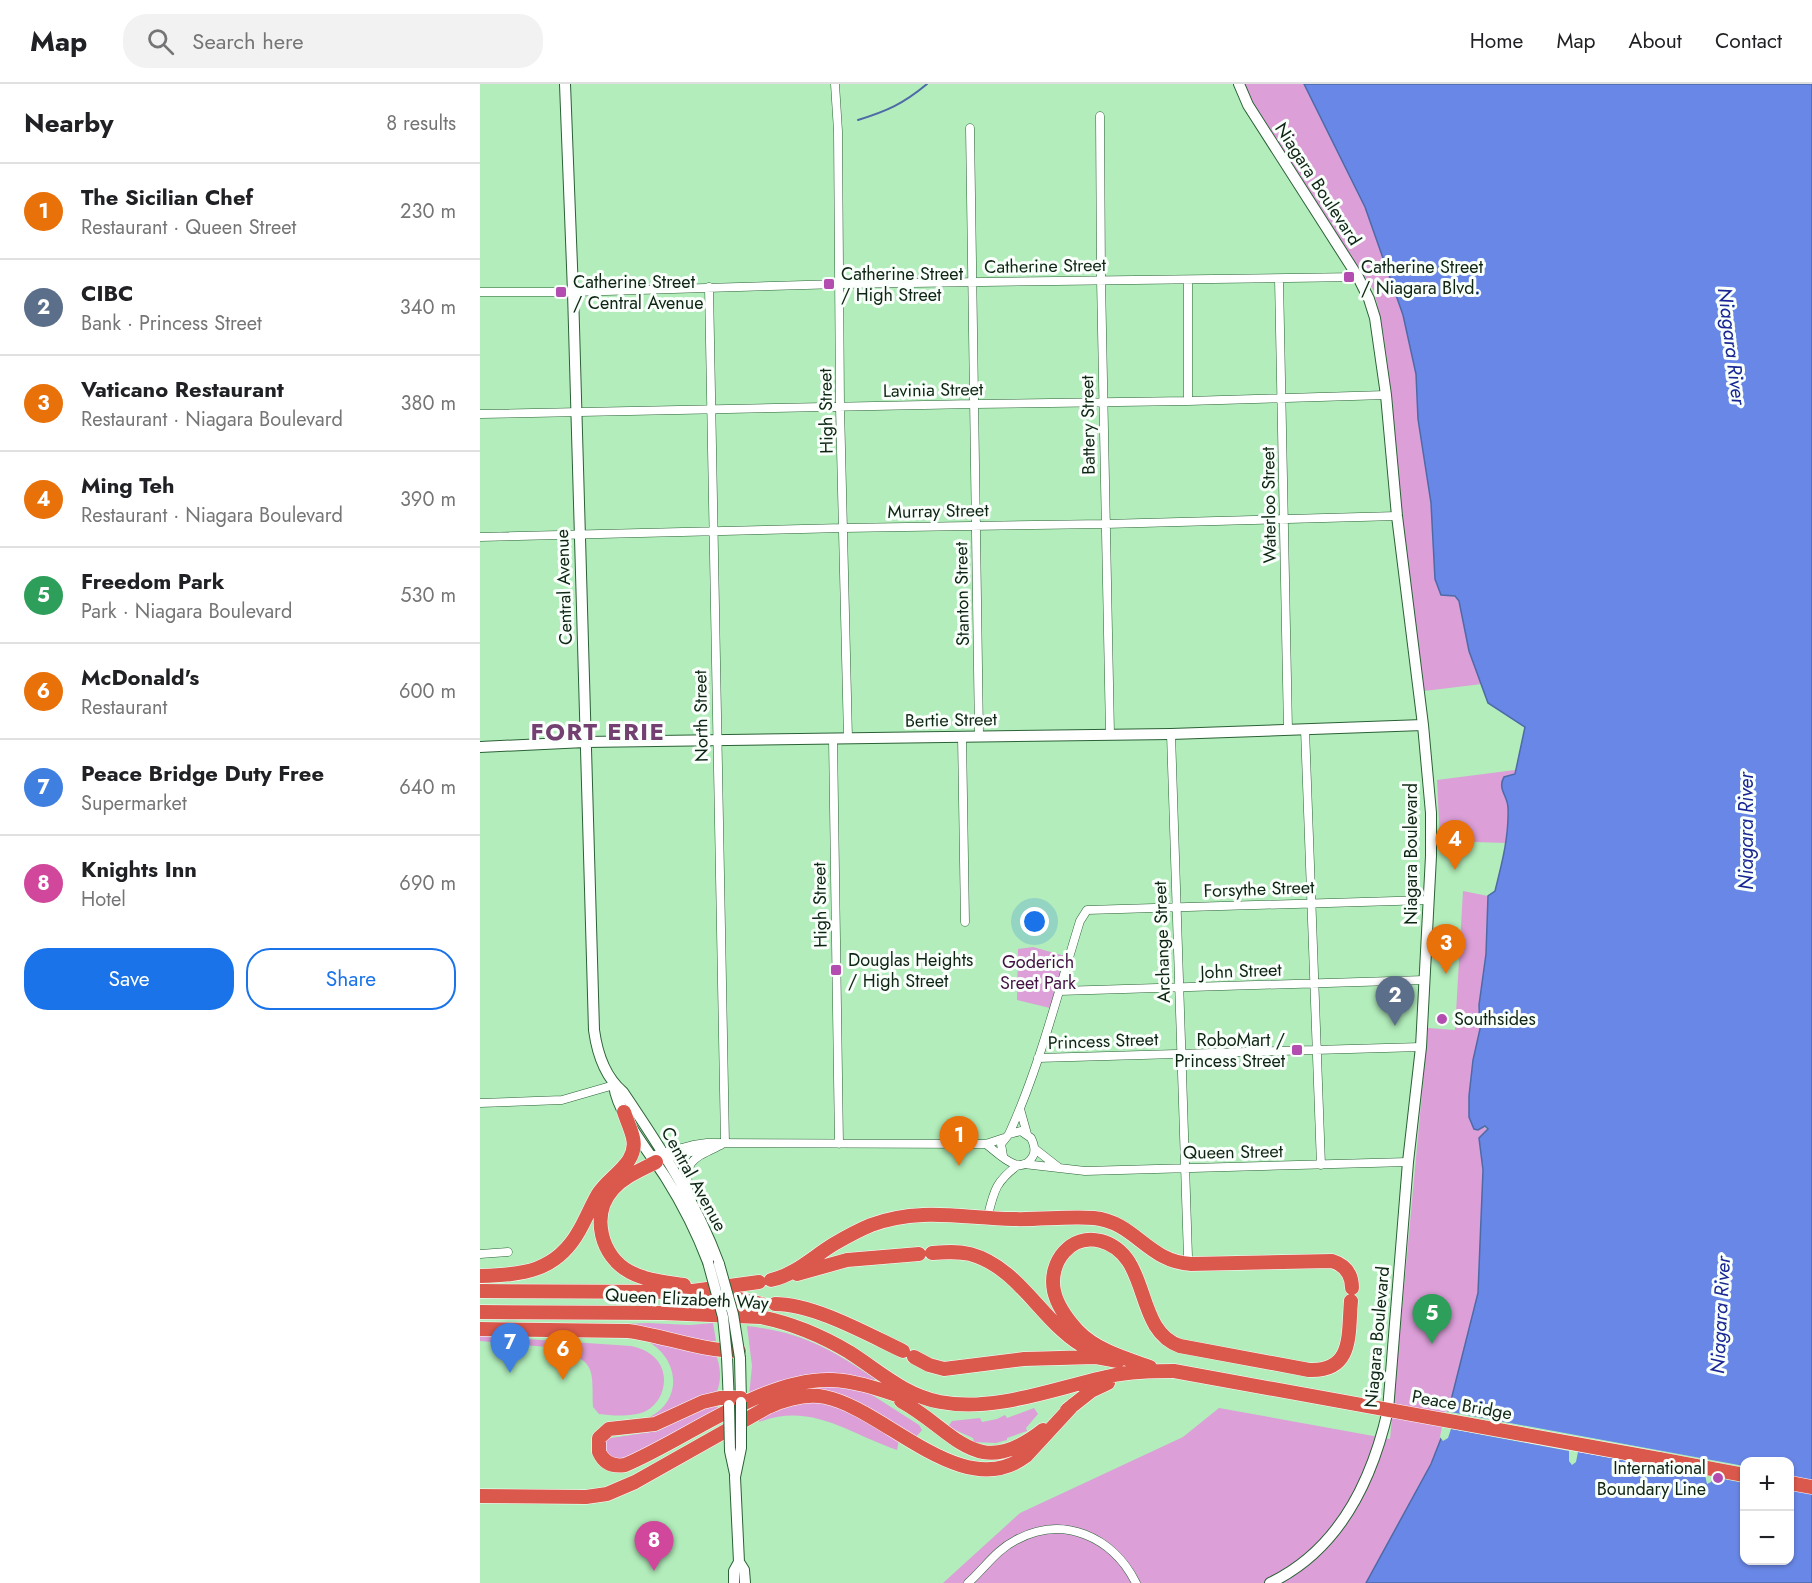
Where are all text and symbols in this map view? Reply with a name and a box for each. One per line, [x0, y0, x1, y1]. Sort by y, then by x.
search box [123, 14, 543, 68]
text: Map [30, 21, 87, 62]
icon: search [144, 25, 177, 58]
text: Search here [192, 25, 304, 57]
text: Home [1470, 26, 1523, 56]
text: Map [1556, 26, 1596, 56]
text: About [1629, 26, 1682, 56]
text: Contact [1715, 26, 1782, 56]
text: Nearby [24, 104, 113, 142]
text: 8 results [386, 109, 456, 138]
street label: Niagara Boulevard [1268, 117, 1368, 251]
text: The Sicilian Chef [81, 181, 253, 213]
text: 1 [38, 197, 49, 226]
text: 230 m [400, 197, 456, 226]
text: Restaurant · Queen Street [81, 213, 296, 242]
street label: Catherine Street [984, 252, 1107, 280]
place label: Catherine Street / Niagara Blvd. [1361, 254, 1484, 301]
place label: Catherine Street / High Street [841, 261, 964, 308]
place label: Catherine Street / Central Avenue [573, 269, 703, 316]
marker: Catherine Street / Niagara Blvd. [1342, 270, 1356, 284]
text: CIBC [81, 277, 134, 309]
marker: Catherine Street / High Street [822, 277, 836, 291]
marker: Catherine Street / Central Avenue [554, 285, 568, 299]
water label: Niagara River [1710, 286, 1753, 408]
text: 2 [37, 293, 50, 322]
text: 340 m [400, 293, 456, 322]
text: Bank · Princess Street [81, 309, 262, 338]
street label: High Street [812, 367, 840, 454]
text: Vaticano Restaurant [81, 373, 284, 405]
street label: Battery Street [1074, 374, 1102, 475]
street label: Lavinia Street [883, 376, 984, 404]
text: 3 [37, 389, 50, 418]
text: 380 m [401, 389, 456, 418]
text: Restaurant · Niagara Boulevard [81, 405, 343, 434]
street label: Waterloo Street [1255, 446, 1283, 564]
text: Ming Teh [81, 469, 175, 501]
text: 4 [37, 485, 50, 514]
text: 390 m [400, 485, 456, 514]
street label: Murray Street [887, 497, 990, 525]
text: Restaurant · Niagara Boulevard [81, 501, 343, 530]
street label: Central Avenue [549, 529, 579, 645]
street label: Stanton Street [948, 541, 976, 646]
text: Freedom Park [81, 565, 225, 597]
text: 5 [37, 581, 50, 610]
text: 530 m [400, 581, 456, 610]
text: Park · Niagara Boulevard [81, 597, 292, 626]
text: McDonald's [81, 661, 199, 693]
street label: North Street [687, 669, 715, 762]
text: 6 [37, 677, 50, 706]
text: 600 m [399, 677, 456, 706]
text: Restaurant [81, 693, 167, 722]
street label: Bertie Street [905, 706, 998, 734]
district label: FORT ERIE [531, 714, 665, 749]
text: Peace Bridge Duty Free [81, 757, 324, 789]
water label: Niagara River [1732, 771, 1761, 890]
text: 7 [37, 773, 50, 802]
text: 640 m [399, 773, 456, 802]
street label: Niagara Boulevard [1398, 783, 1424, 925]
text: Supermarket [81, 789, 187, 818]
pin: 4 [1436, 820, 1474, 870]
text: Knights Inn [81, 853, 197, 885]
street label: High Street [806, 861, 834, 948]
text: 8 [37, 869, 50, 898]
text: 690 m [399, 869, 456, 898]
street label: Forsythe Street [1203, 874, 1316, 904]
street label: Archange Street [1147, 880, 1177, 1003]
text: Hotel [81, 885, 126, 914]
your location [1020, 907, 1049, 936]
pin: 3 [1426, 924, 1466, 974]
place label: Douglas Heights / High Street [848, 947, 973, 994]
button: Save [24, 948, 234, 1010]
button: Share [246, 948, 456, 1010]
park label: Goderich Sreet Park [1000, 949, 1076, 996]
street label: John Street [1198, 957, 1283, 985]
marker: Douglas Heights / High Street [829, 963, 843, 977]
pin: 2 [1376, 976, 1414, 1026]
place label: Southsides [1454, 1006, 1536, 1032]
marker: Southsides [1435, 1012, 1449, 1026]
street label: Princess Street [1047, 1026, 1159, 1056]
place label: RoboMart / Princess Street [1174, 1027, 1286, 1074]
marker: RoboMart / Princess Street [1290, 1043, 1304, 1057]
pin: 1 [940, 1116, 978, 1166]
street label: Central Avenue [655, 1122, 733, 1236]
street label: Queen Street [1183, 1138, 1284, 1166]
water label: Niagara River [1703, 1254, 1738, 1375]
street label: Niagara Boulevard [1358, 1265, 1396, 1409]
street label: Queen Elizabeth Way [604, 1282, 770, 1316]
pin: 5 [1412, 1294, 1452, 1344]
pin: 7 [490, 1324, 530, 1373]
pin: 6 [544, 1330, 583, 1380]
street label: Peace Bridge [1410, 1383, 1514, 1427]
place label: International Boundary Line [1597, 1455, 1706, 1502]
map controls [1740, 1457, 1794, 1565]
button: + [1740, 1457, 1794, 1511]
marker: International Boundary Line [1711, 1471, 1725, 1485]
button: − [1740, 1511, 1794, 1565]
pin: 8 [634, 1522, 674, 1571]

